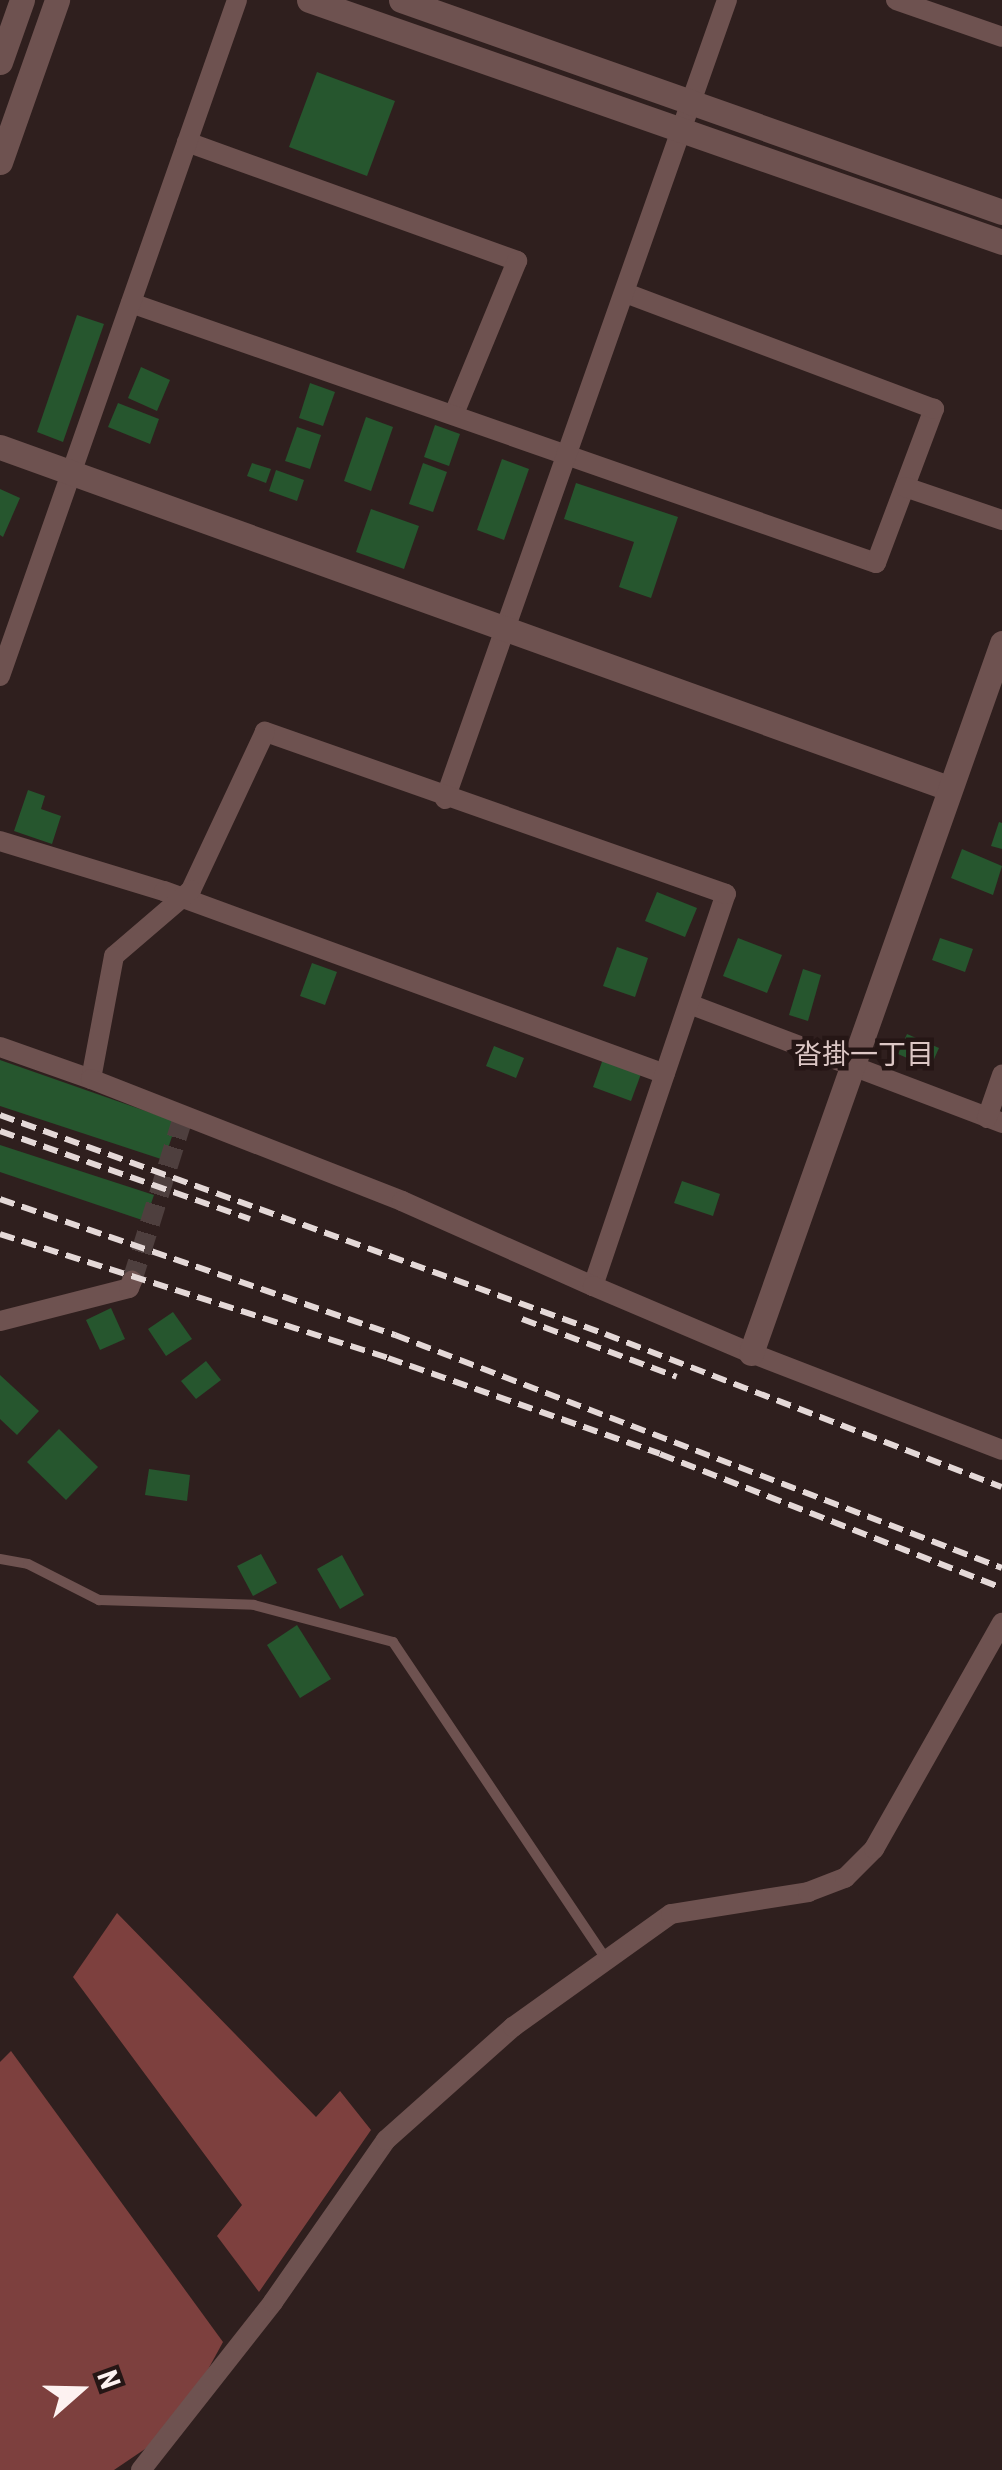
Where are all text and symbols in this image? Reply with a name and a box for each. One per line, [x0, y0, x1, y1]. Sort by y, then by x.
district label: 沓掛一丁目 [794, 1038, 934, 1072]
north arrow [30, 2340, 130, 2440]
text: N [90, 2366, 127, 2393]

